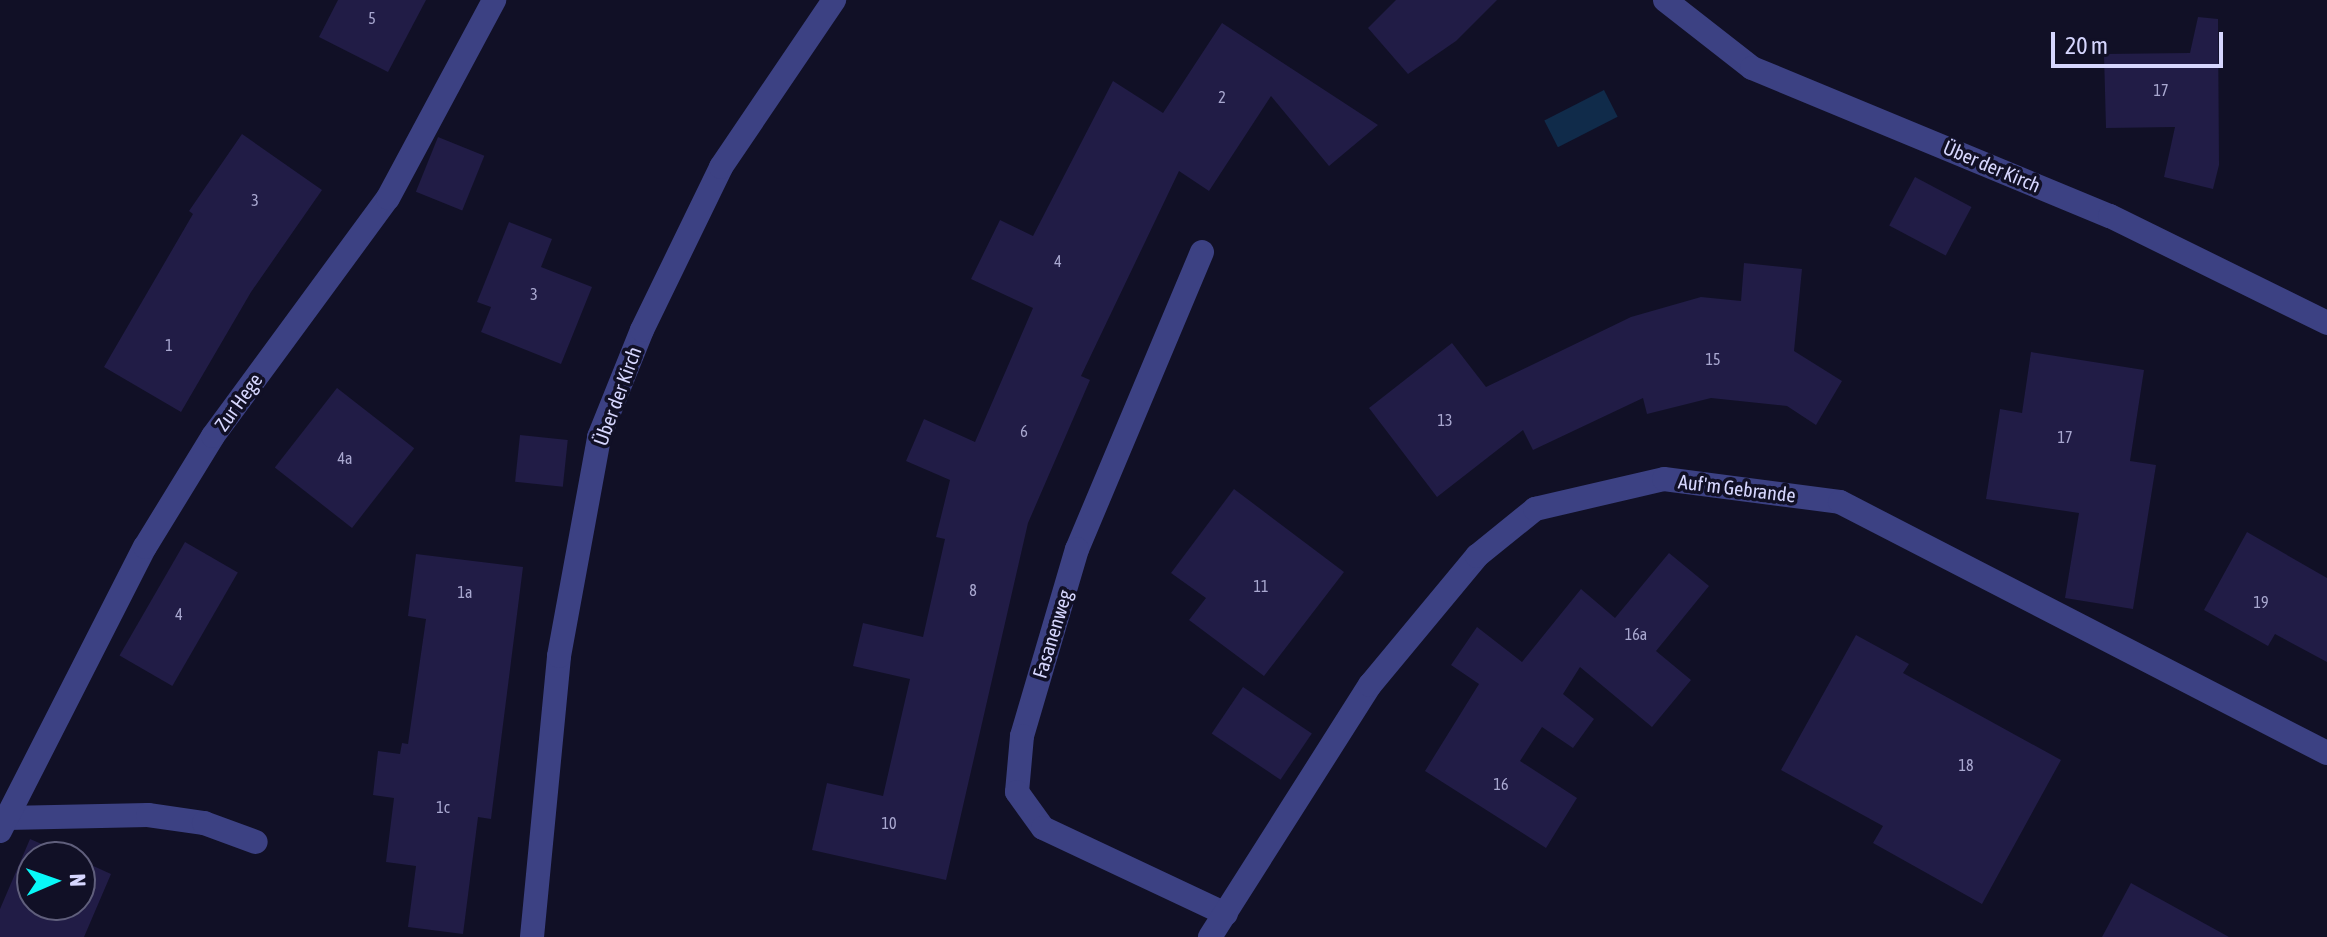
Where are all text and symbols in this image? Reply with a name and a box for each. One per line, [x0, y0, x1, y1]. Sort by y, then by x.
house number: 5 [368, 8, 376, 28]
scale bar [2055, 16, 2227, 66]
text: 20 m [2065, 32, 2108, 59]
house number: 17 [2153, 80, 2169, 100]
house number: 2 [1218, 87, 1226, 107]
street label: Über der Kirch [1940, 135, 2044, 197]
house number: 3 [251, 190, 259, 210]
house number: 4 [1054, 251, 1062, 271]
house number: 3 [530, 284, 538, 304]
house number: 1 [165, 335, 173, 355]
street label: Über der Kirch [588, 343, 646, 449]
house number: 15 [1705, 349, 1721, 369]
street label: Zur Hege [209, 369, 267, 435]
house number: 13 [1437, 410, 1453, 430]
house number: 6 [1020, 421, 1028, 441]
house number: 17 [2057, 427, 2073, 447]
house number: 4a [338, 448, 352, 468]
street label: Auf'm Gebrande [1677, 469, 1797, 507]
house number: 11 [1253, 576, 1269, 596]
house number: 8 [969, 580, 977, 600]
house number: 1a [458, 582, 472, 602]
street label: Fasanenweg [1027, 587, 1077, 681]
house number: 19 [2253, 592, 2269, 612]
house number: 4 [175, 604, 183, 624]
house number: 16a [1625, 624, 1647, 644]
house number: 18 [1958, 755, 1974, 775]
house number: 16 [1493, 774, 1509, 794]
house number: 1c [436, 797, 450, 817]
house number: 10 [881, 813, 897, 833]
north arrow [16, 841, 96, 921]
text: N [65, 873, 91, 887]

